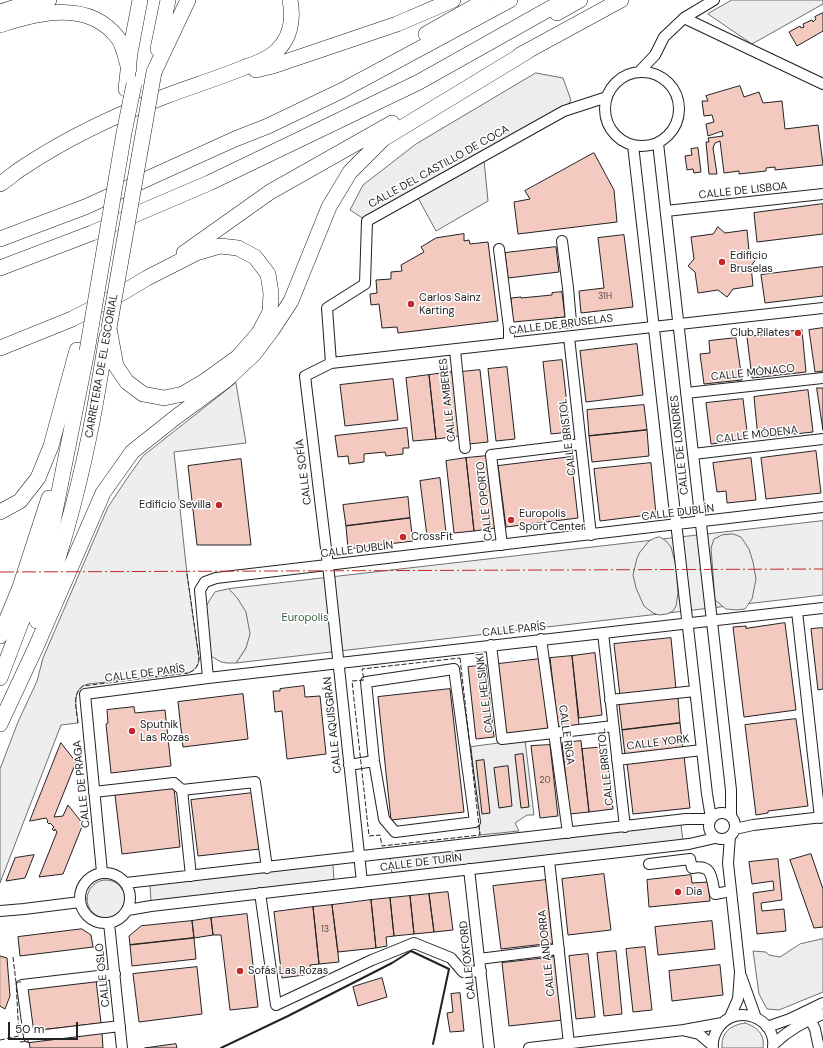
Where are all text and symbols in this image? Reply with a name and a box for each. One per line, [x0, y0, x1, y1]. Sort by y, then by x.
street label: CALLE DEL CASTILLO DE COCA [366, 123, 512, 211]
street label: CALLE DE LISBOA [698, 180, 788, 202]
place label: Edificio Bruselas [730, 249, 773, 275]
marker: Edificio Bruselas [717, 257, 727, 267]
place label: Carlos Sainz Karting [419, 291, 481, 317]
house number: 31H [598, 292, 612, 302]
street label: CARRETERA DE EL ESCORIAL [83, 293, 121, 439]
marker: Carlos Sainz Karting [406, 299, 416, 309]
street label: CALLE DE BRUSELAS [508, 312, 614, 338]
place label: Club Pilates [730, 326, 790, 340]
marker: Club Pilates [793, 328, 803, 338]
street label: CALLE AMBERES [437, 357, 459, 443]
street label: CALLE MÓNACO [710, 362, 796, 384]
street label: CALLE DE LONDRES [668, 394, 692, 496]
street label: CALLE BRISTOL [557, 398, 579, 476]
street label: CALLE MÓDENA [715, 423, 799, 447]
street label: CALLE SOFÍA [293, 438, 315, 506]
street label: CALLE OPORTO [474, 461, 496, 541]
place label: Edificio Sevilla [139, 498, 211, 512]
marker: Edificio Sevilla [214, 500, 224, 510]
street label: CALLE DUBLÍN [641, 502, 715, 524]
place label: Europolis Sport Center [519, 507, 585, 533]
marker: Europolis Sport Center [506, 515, 516, 525]
place label: CrossFit [411, 530, 453, 544]
marker: CrossFit [398, 532, 408, 542]
street label: CALLE DUBLÍN [320, 539, 394, 561]
park label: Europolis [282, 611, 328, 625]
street label: CALLE PARÍS [482, 620, 546, 640]
street label: CALLE HELSINKI [474, 652, 496, 734]
street label: CALLE DE PARÍS [104, 663, 186, 685]
street label: CALLE AQUISGRÁN [321, 676, 345, 774]
street label: CALLE RIGA [555, 704, 577, 766]
place label: Sputnik Las Rozas [140, 718, 189, 744]
marker: Sputnik Las Rozas [127, 726, 137, 736]
street label: CALLE BRISTOL [595, 728, 617, 806]
street label: CALLE YORK [626, 733, 690, 753]
street label: CALLE DE PRAGA [71, 740, 93, 828]
house number: 20 [539, 776, 551, 786]
street label: CALLE DE TURÍN [379, 851, 463, 875]
place label: Dia [686, 885, 702, 899]
marker: Dia [673, 887, 683, 897]
street label: CALLE ANDORRA [536, 909, 558, 997]
street label: CALLE OXFORD [457, 920, 479, 1000]
house number: 13 [321, 925, 329, 935]
street label: CALLE OSLO [93, 942, 113, 1008]
place label: Sofás Las Rozas [248, 964, 328, 978]
marker: Sofás Las Rozas [235, 966, 245, 976]
scale bar [10, 1014, 80, 1040]
text: 50 m [15, 1021, 44, 1037]

